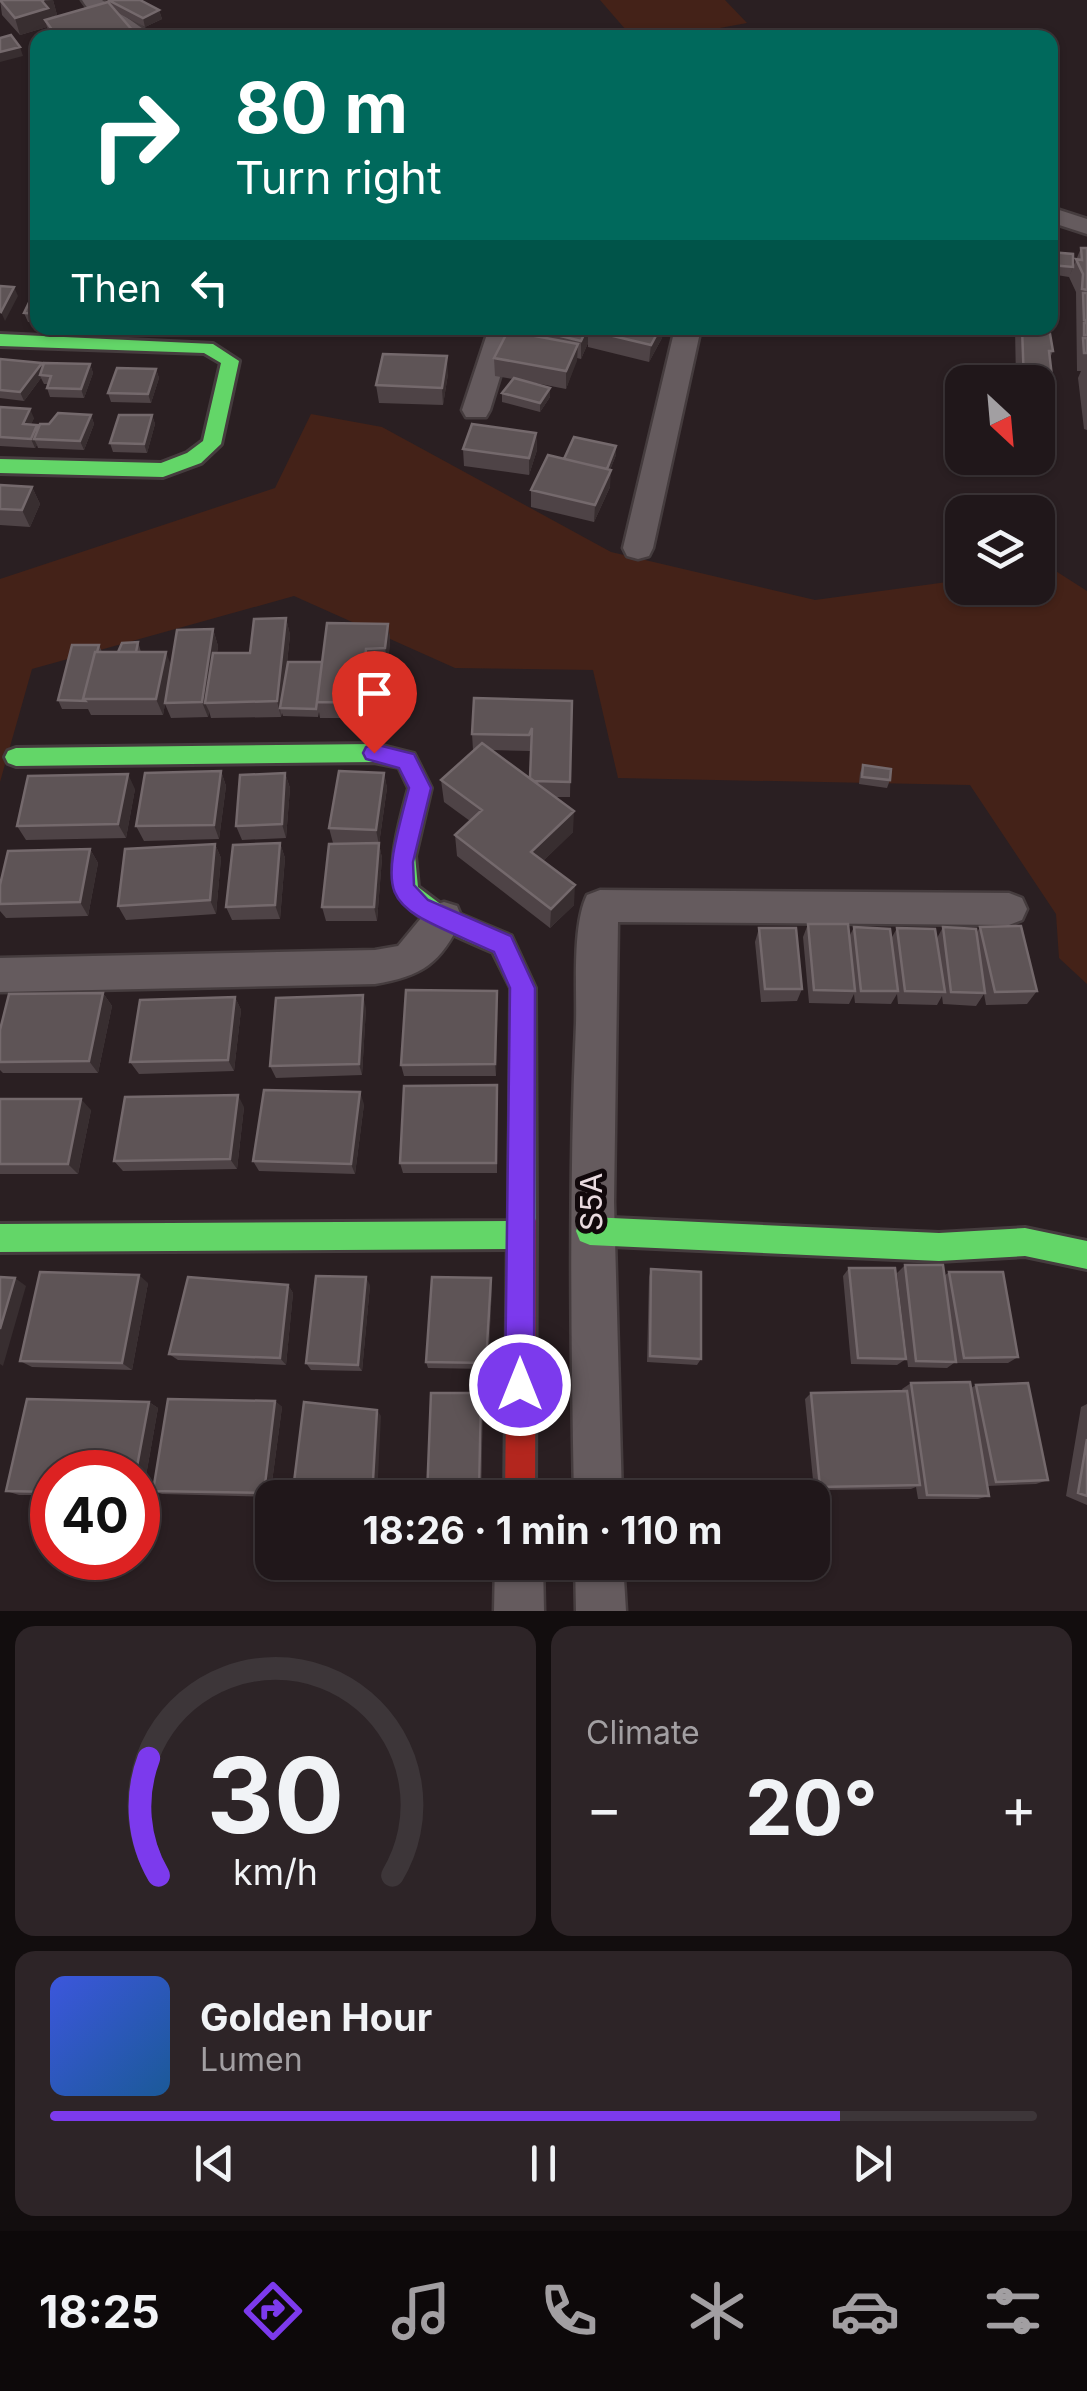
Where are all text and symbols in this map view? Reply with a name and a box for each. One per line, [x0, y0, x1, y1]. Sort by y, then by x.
text: 80 m [235, 65, 408, 150]
icon: right [70, 70, 200, 200]
text: Turn right [235, 150, 442, 205]
icon: left [182, 260, 237, 315]
text: Then [70, 265, 162, 311]
north arrow [945, 365, 1055, 475]
map controls [945, 365, 1055, 605]
button: layers [945, 495, 1055, 605]
pin [332, 651, 417, 754]
icon: arrive [347, 666, 402, 721]
street label: S5A [573, 1173, 609, 1231]
position arrow [468, 1333, 572, 1437]
speed limit sign: 40 [30, 1450, 160, 1580]
text: 18:26 · 1 min · 110 m [363, 1507, 722, 1553]
text: Climate [586, 1713, 700, 1752]
text: 30 [207, 1732, 344, 1858]
text: 20° [745, 1762, 878, 1853]
text: − [586, 1775, 622, 1841]
text: + [1001, 1775, 1037, 1841]
text: km/h [233, 1850, 318, 1894]
text: Golden Hour [200, 1994, 432, 2040]
text: Lumen [200, 2040, 303, 2079]
icon: previous [187, 2136, 242, 2191]
icon: pause [516, 2136, 571, 2191]
icon: next [845, 2136, 900, 2191]
icon: directions [238, 2276, 308, 2346]
icon: music [386, 2276, 456, 2346]
icon: phone [534, 2276, 604, 2346]
icon: climate [682, 2276, 752, 2346]
icon: car [830, 2276, 900, 2346]
icon: filters [978, 2276, 1048, 2346]
text: 18:25 [39, 2284, 160, 2339]

